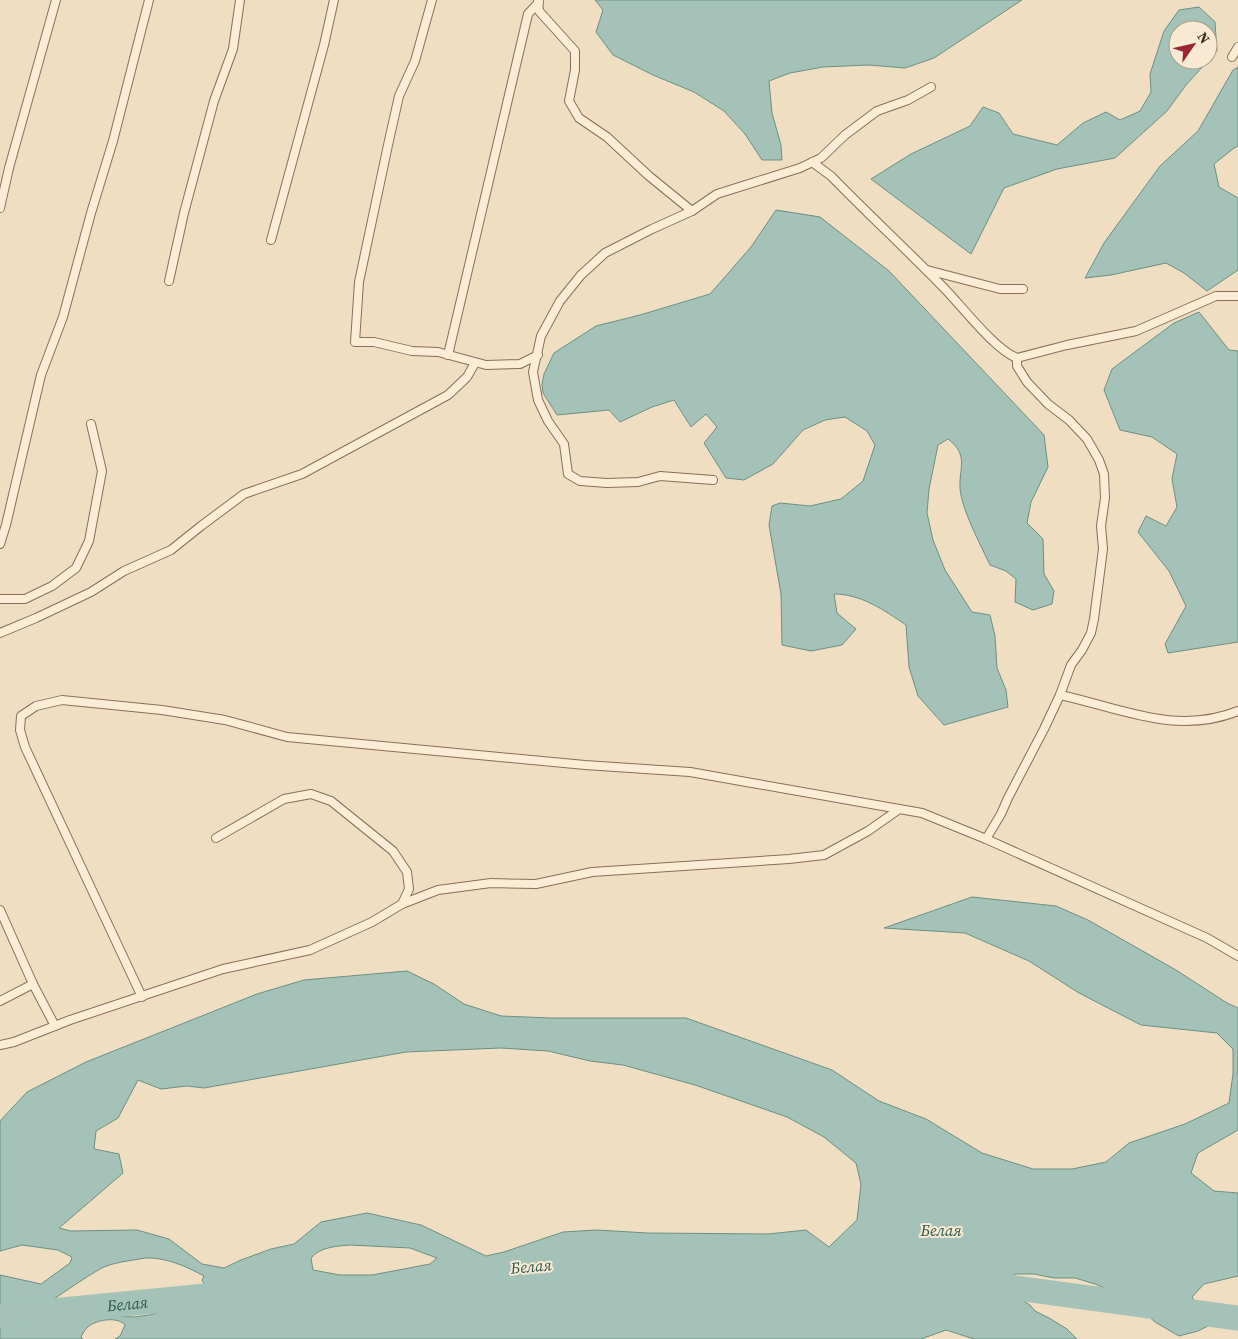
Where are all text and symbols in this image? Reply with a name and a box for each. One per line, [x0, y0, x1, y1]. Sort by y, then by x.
north arrow [1168, 20, 1218, 70]
text: N [1193, 28, 1215, 48]
water label: Белая [919, 1219, 962, 1241]
water label: Белая [509, 1253, 552, 1279]
water label: Белая [105, 1291, 149, 1317]

